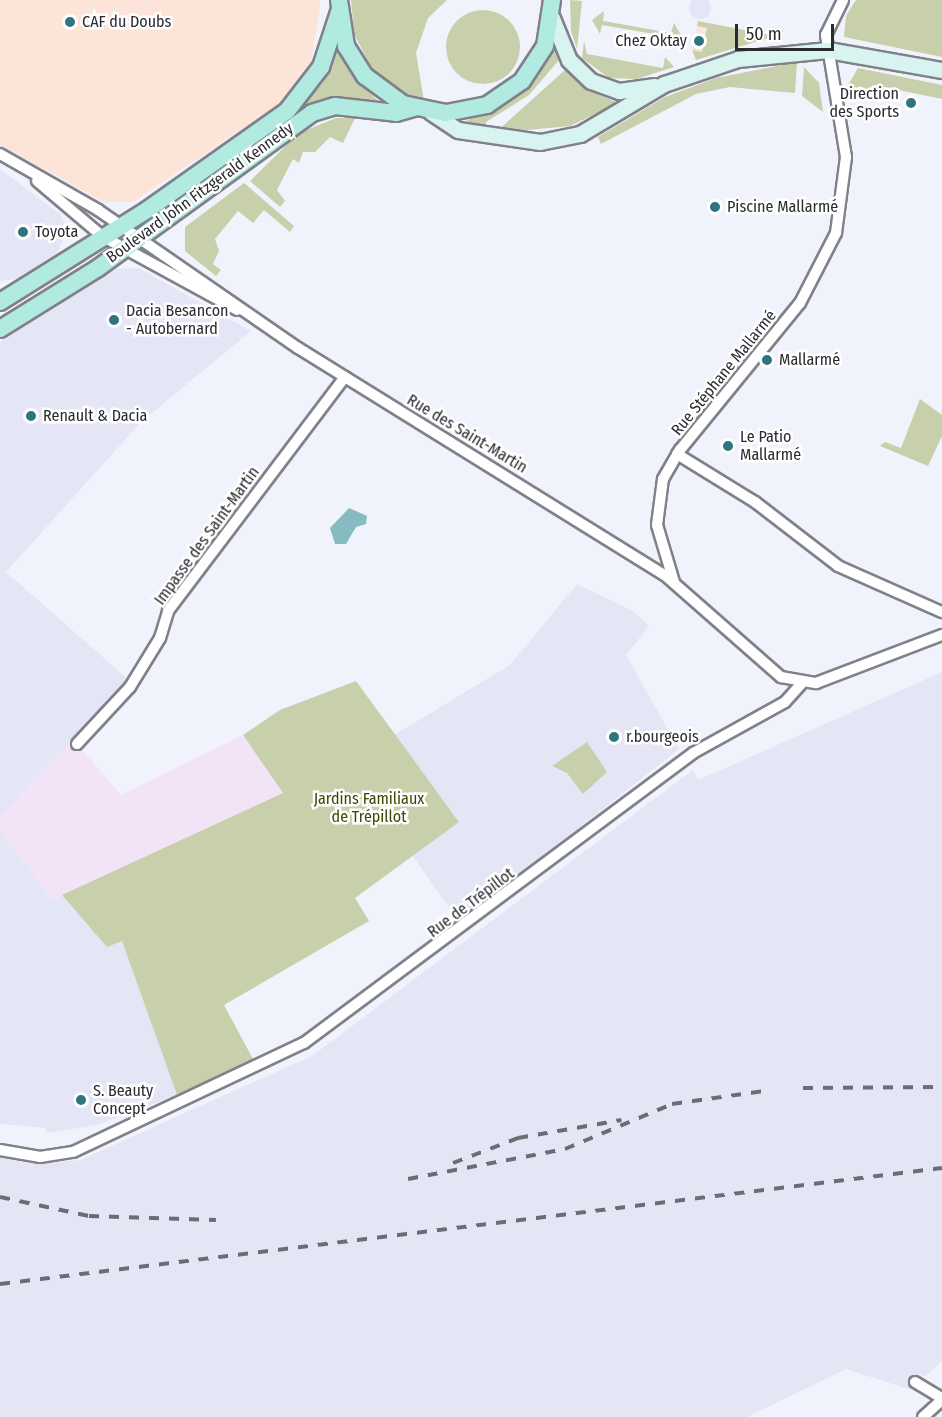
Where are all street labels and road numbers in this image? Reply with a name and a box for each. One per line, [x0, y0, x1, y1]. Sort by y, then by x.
street label: Boulevard John Fitzgerald Kennedy [103, 119, 297, 267]
street label: Rue Stéphane Mallarmé [668, 307, 780, 439]
street label: Rue des Saint-Martin [403, 390, 531, 478]
street label: Impasse des Saint-Martin [150, 463, 264, 609]
street label: Rue de Trépillot [424, 864, 518, 942]

